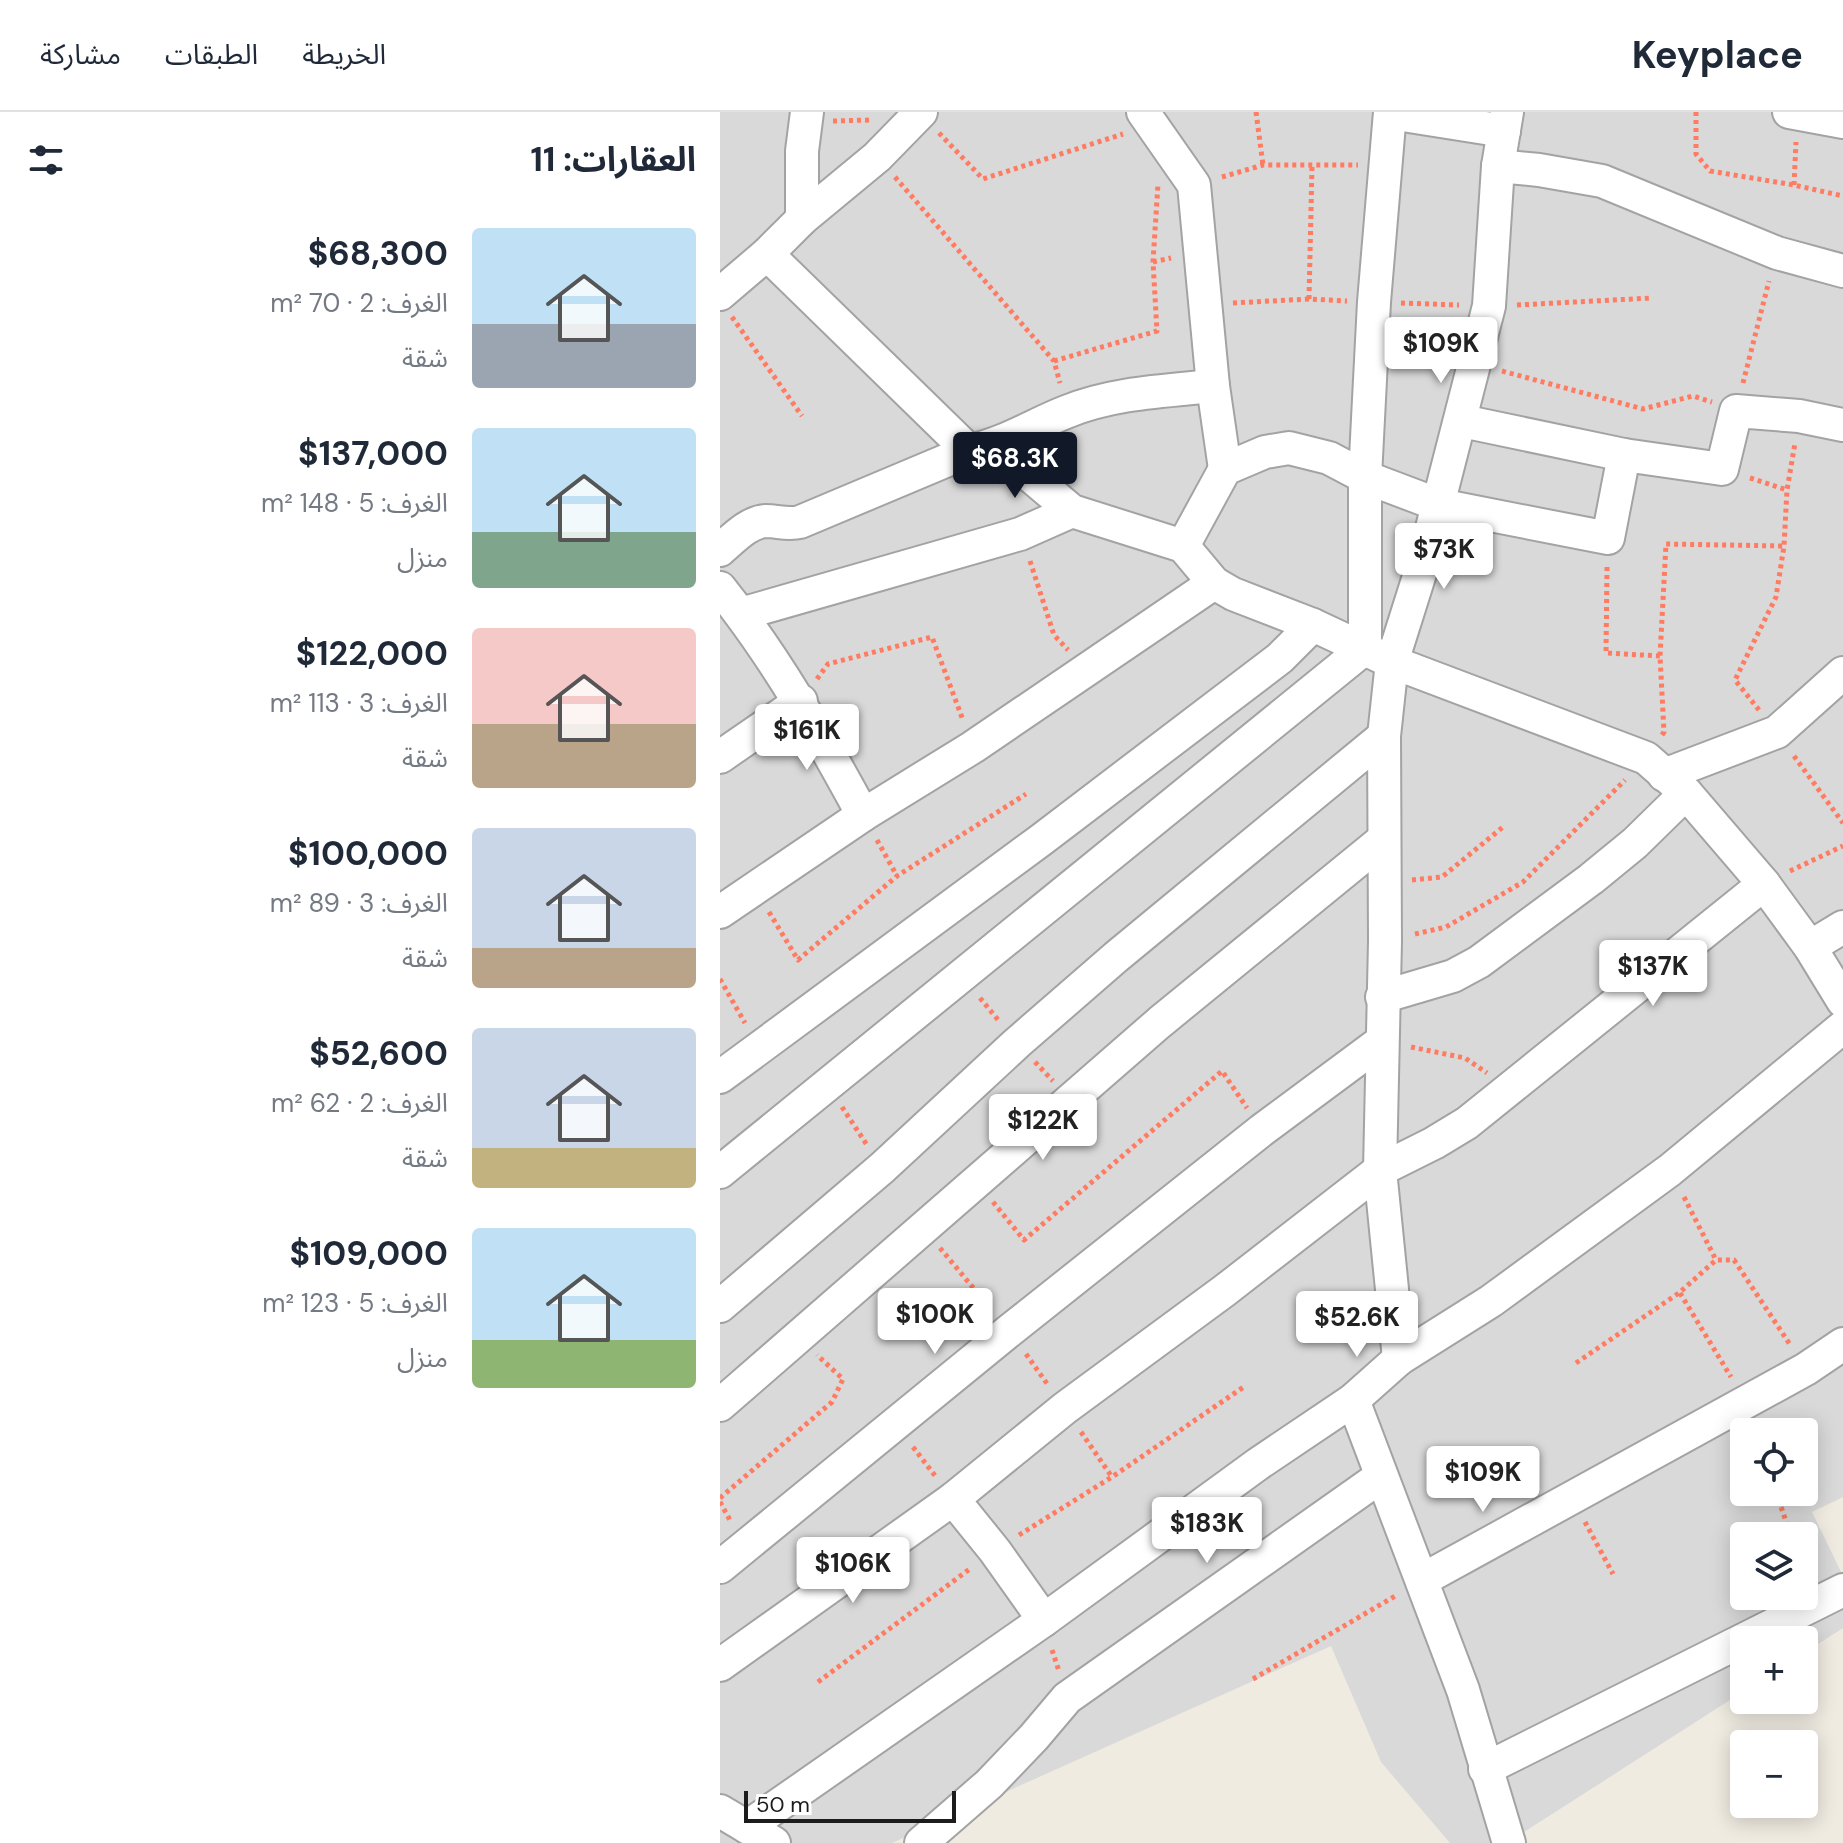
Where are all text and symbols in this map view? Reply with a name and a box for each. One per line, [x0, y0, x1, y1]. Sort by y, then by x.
text: Keyplace [1632, 30, 1803, 80]
text: مشاركة [40, 36, 121, 73]
text: الطبقات [165, 36, 258, 73]
text: الخريطة [302, 36, 386, 73]
text: العقارات: 11 [531, 137, 696, 182]
icon: filters [24, 138, 68, 182]
text: $68,300 [308, 231, 448, 276]
icon: home [536, 260, 632, 356]
text: الغرف: 2 · 70 m² [270, 286, 448, 320]
pin: $109K [1385, 317, 1497, 385]
text: $109K [1403, 326, 1479, 360]
text: شقة [402, 341, 448, 375]
text: $137,000 [298, 431, 448, 476]
pin: $68.3K [950, 432, 1080, 500]
text: $68.3K [971, 441, 1059, 475]
icon: home [536, 460, 632, 556]
text: الغرف: 5 · 148 m² [261, 486, 448, 520]
pin: $73K [1397, 523, 1491, 591]
text: $73K [1413, 532, 1475, 566]
text: منزل [397, 541, 448, 575]
text: $122,000 [296, 631, 448, 676]
icon: home [536, 660, 632, 756]
text: الغرف: 3 · 113 m² [270, 686, 448, 720]
pin: $161K [751, 704, 863, 772]
text: $161K [773, 713, 841, 747]
text: شقة [402, 741, 448, 775]
text: $100,000 [288, 831, 448, 876]
icon: home [536, 860, 632, 956]
text: الغرف: 3 · 89 m² [270, 886, 448, 920]
pin: $137K [1597, 940, 1709, 1008]
text: شقة [402, 941, 448, 975]
text: $137K [1617, 949, 1689, 983]
text: $52,600 [309, 1031, 448, 1076]
icon: home [536, 1060, 632, 1156]
text: الغرف: 2 · 62 m² [271, 1086, 448, 1120]
pin: $122K [987, 1094, 1099, 1162]
text: $122K [1007, 1103, 1079, 1137]
text: شقة [402, 1141, 448, 1175]
text: $109,000 [289, 1231, 448, 1276]
icon: home [536, 1260, 632, 1356]
text: الغرف: 5 · 123 m² [262, 1286, 448, 1320]
pin: $100K [879, 1288, 991, 1356]
pin: $52.6K [1292, 1291, 1422, 1359]
text: $100K [896, 1297, 974, 1331]
text: $52.6K [1314, 1300, 1400, 1334]
text: منزل [397, 1341, 448, 1375]
map controls [1730, 1418, 1818, 1818]
button: locate [1730, 1418, 1818, 1506]
pin: $109K [1427, 1446, 1539, 1514]
text: $109K [1445, 1455, 1521, 1489]
pin: $183K [1151, 1497, 1263, 1565]
text: $183K [1170, 1506, 1244, 1540]
button: layers [1730, 1522, 1818, 1610]
pin: $106K [797, 1537, 909, 1605]
text: $106K [815, 1546, 891, 1580]
button: + [1730, 1626, 1818, 1714]
button: − [1730, 1730, 1818, 1818]
scale bar [744, 1787, 956, 1823]
text: 50 m [756, 1790, 810, 1819]

